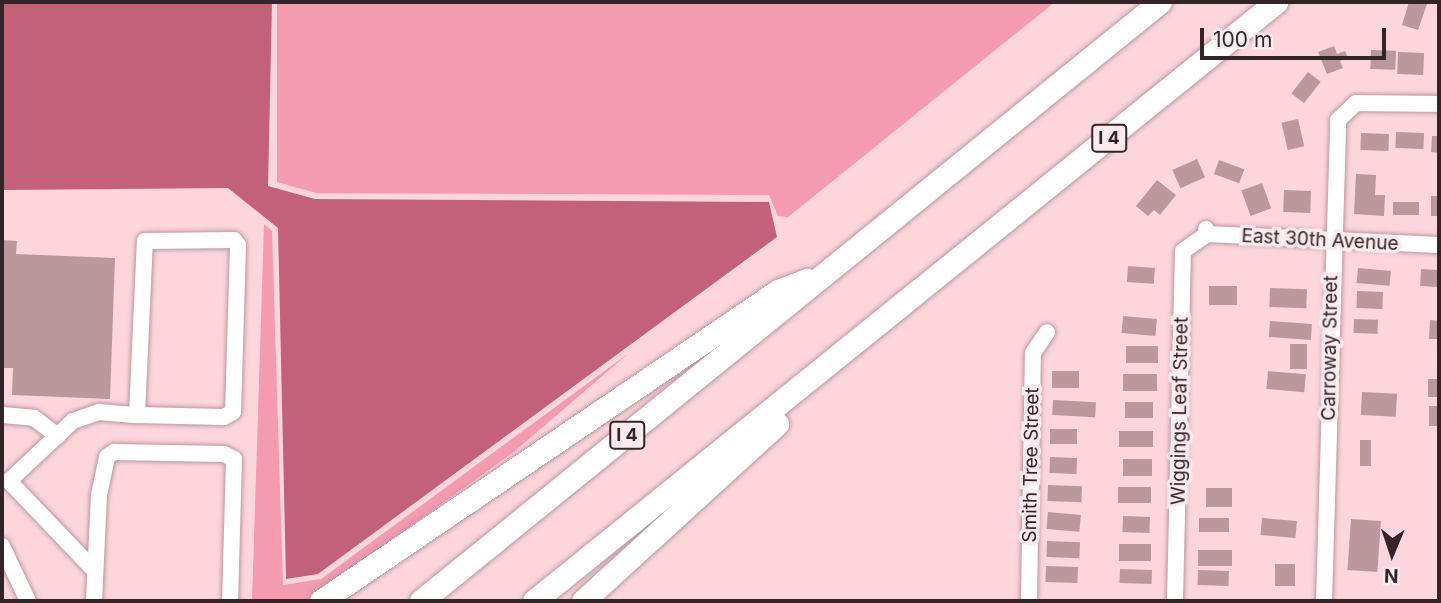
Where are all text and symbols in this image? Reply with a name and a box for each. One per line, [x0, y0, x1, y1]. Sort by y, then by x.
scale bar [1203, 14, 1388, 58]
text: 100 m [1213, 27, 1272, 52]
road number: I 4 [1090, 124, 1128, 153]
street label: East 30th Avenue [1241, 225, 1399, 255]
street label: Carroway Street [1317, 275, 1343, 421]
street label: Wiggings Leaf Street [1167, 317, 1193, 505]
street label: Smith Tree Street [1018, 387, 1044, 543]
road number: I 4 [608, 421, 646, 450]
north arrow [1357, 519, 1427, 589]
text: N [1384, 564, 1399, 587]

